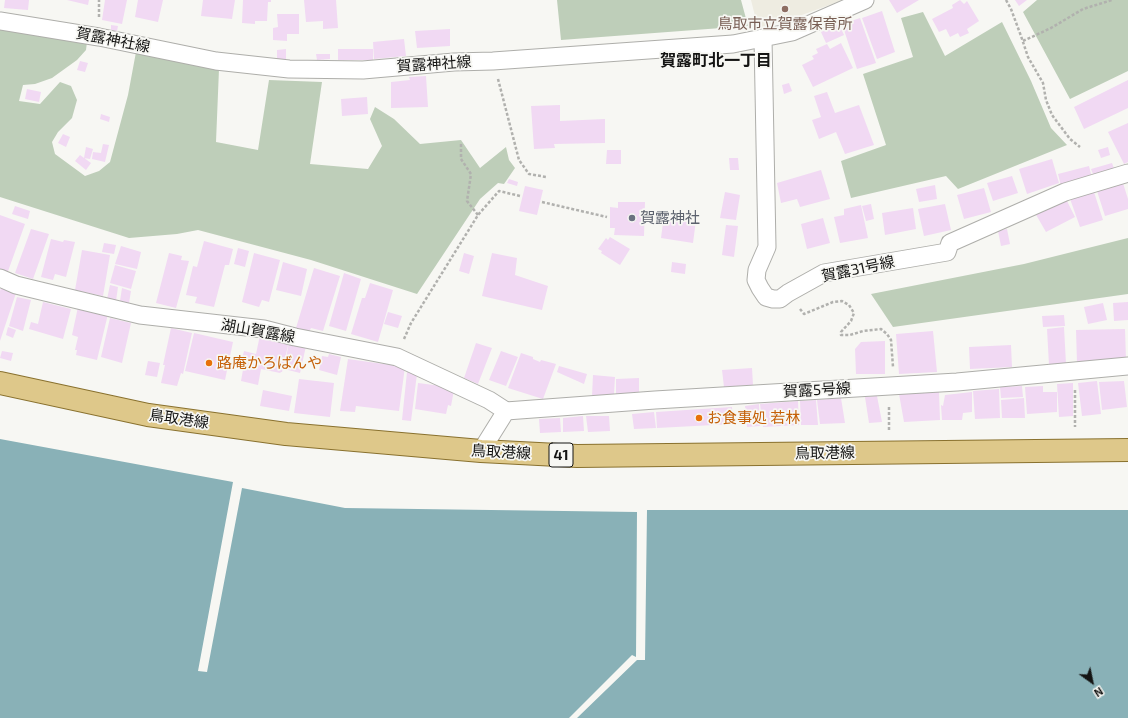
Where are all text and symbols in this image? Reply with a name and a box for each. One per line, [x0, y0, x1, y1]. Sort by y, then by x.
marker: 鳥取市立賀露保育所 [780, 4, 790, 14]
place label: 鳥取市立賀露保育所 [718, 15, 852, 33]
street label: 賀露神社線 [74, 24, 152, 56]
district label: 賀露町北一丁目 [660, 51, 772, 71]
street label: 賀露神社線 [396, 52, 472, 76]
place label: 賀露神社 [640, 209, 700, 227]
marker: 賀露神社 [627, 213, 637, 223]
street label: 賀露31号線 [820, 252, 896, 286]
street label: 湖山賀露線 [220, 316, 296, 346]
place label: 路庵かろばんや [217, 354, 322, 372]
marker: 路庵かろばんや [204, 358, 214, 368]
street label: 賀露5号線 [783, 379, 851, 401]
street label: 鳥取港線 [148, 406, 210, 432]
place label: お食事処 若林 [707, 409, 800, 427]
marker: お食事処 若林 [694, 413, 704, 423]
street label: 鳥取港線 [471, 441, 531, 463]
road number: 41 [549, 443, 573, 467]
street label: 鳥取港線 [795, 443, 855, 463]
north arrow [1072, 662, 1112, 702]
text: N [1092, 685, 1106, 700]

